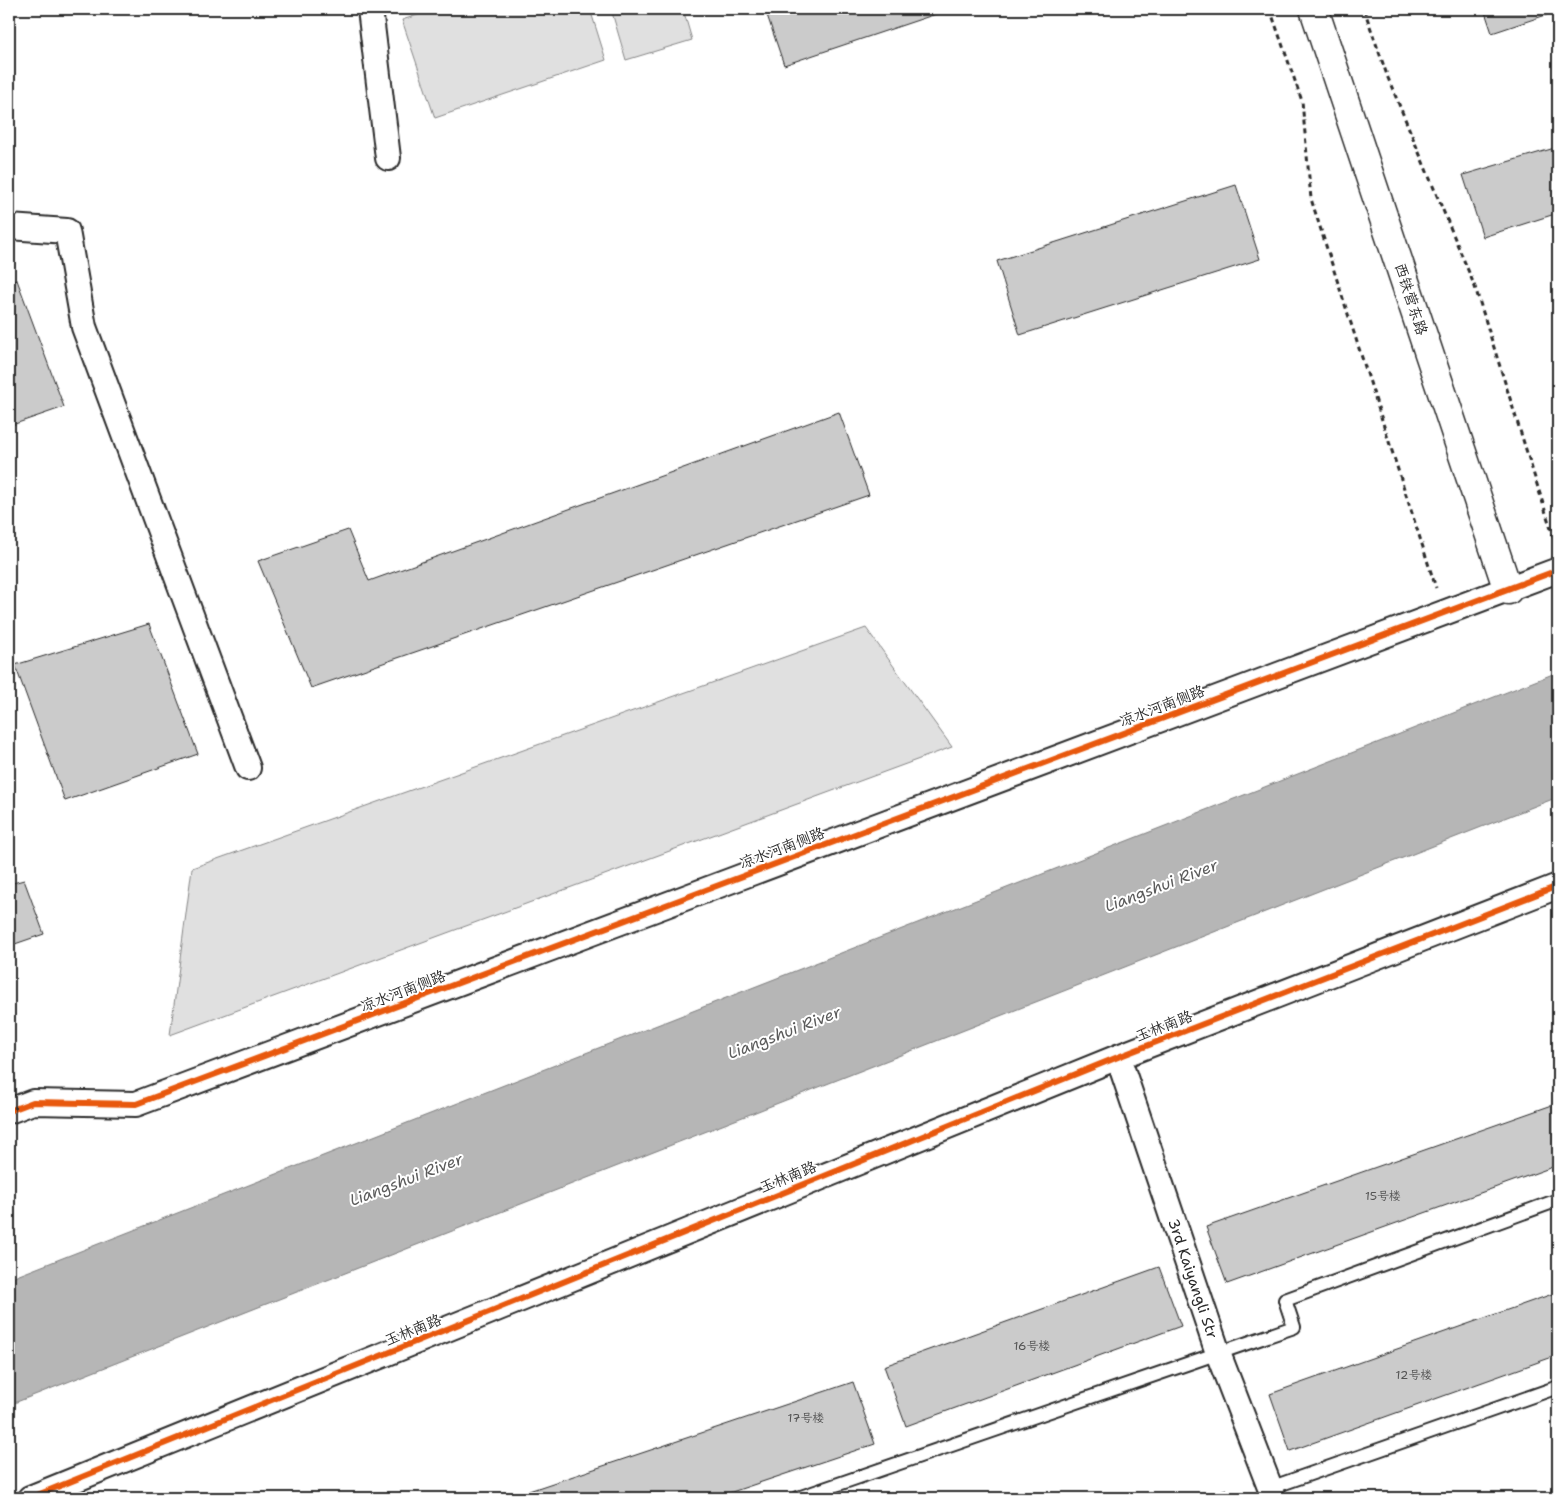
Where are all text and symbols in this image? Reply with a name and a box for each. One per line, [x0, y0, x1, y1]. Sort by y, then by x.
street label: 西铁营东路 [1390, 260, 1432, 338]
street label: 凉水河南侧路 [1116, 681, 1208, 731]
street label: 凉水河南侧路 [736, 823, 828, 873]
water label: Liangshui River [1102, 854, 1221, 917]
street label: 凉水河南侧路 [357, 966, 449, 1016]
water label: Liangshui River [725, 1001, 844, 1064]
street label: 玉林南路 [1132, 1006, 1196, 1046]
water label: Liangshui River [347, 1148, 466, 1211]
street label: 玉林南路 [756, 1156, 820, 1198]
house number: 15号楼 [1365, 1188, 1401, 1204]
street label: 3rd Kaiyangli Str [1163, 1216, 1222, 1341]
street label: 玉林南路 [381, 1309, 445, 1351]
house number: 16号楼 [1013, 1338, 1051, 1354]
house number: 12号楼 [1396, 1367, 1432, 1383]
house number: 17号楼 [788, 1410, 824, 1426]

